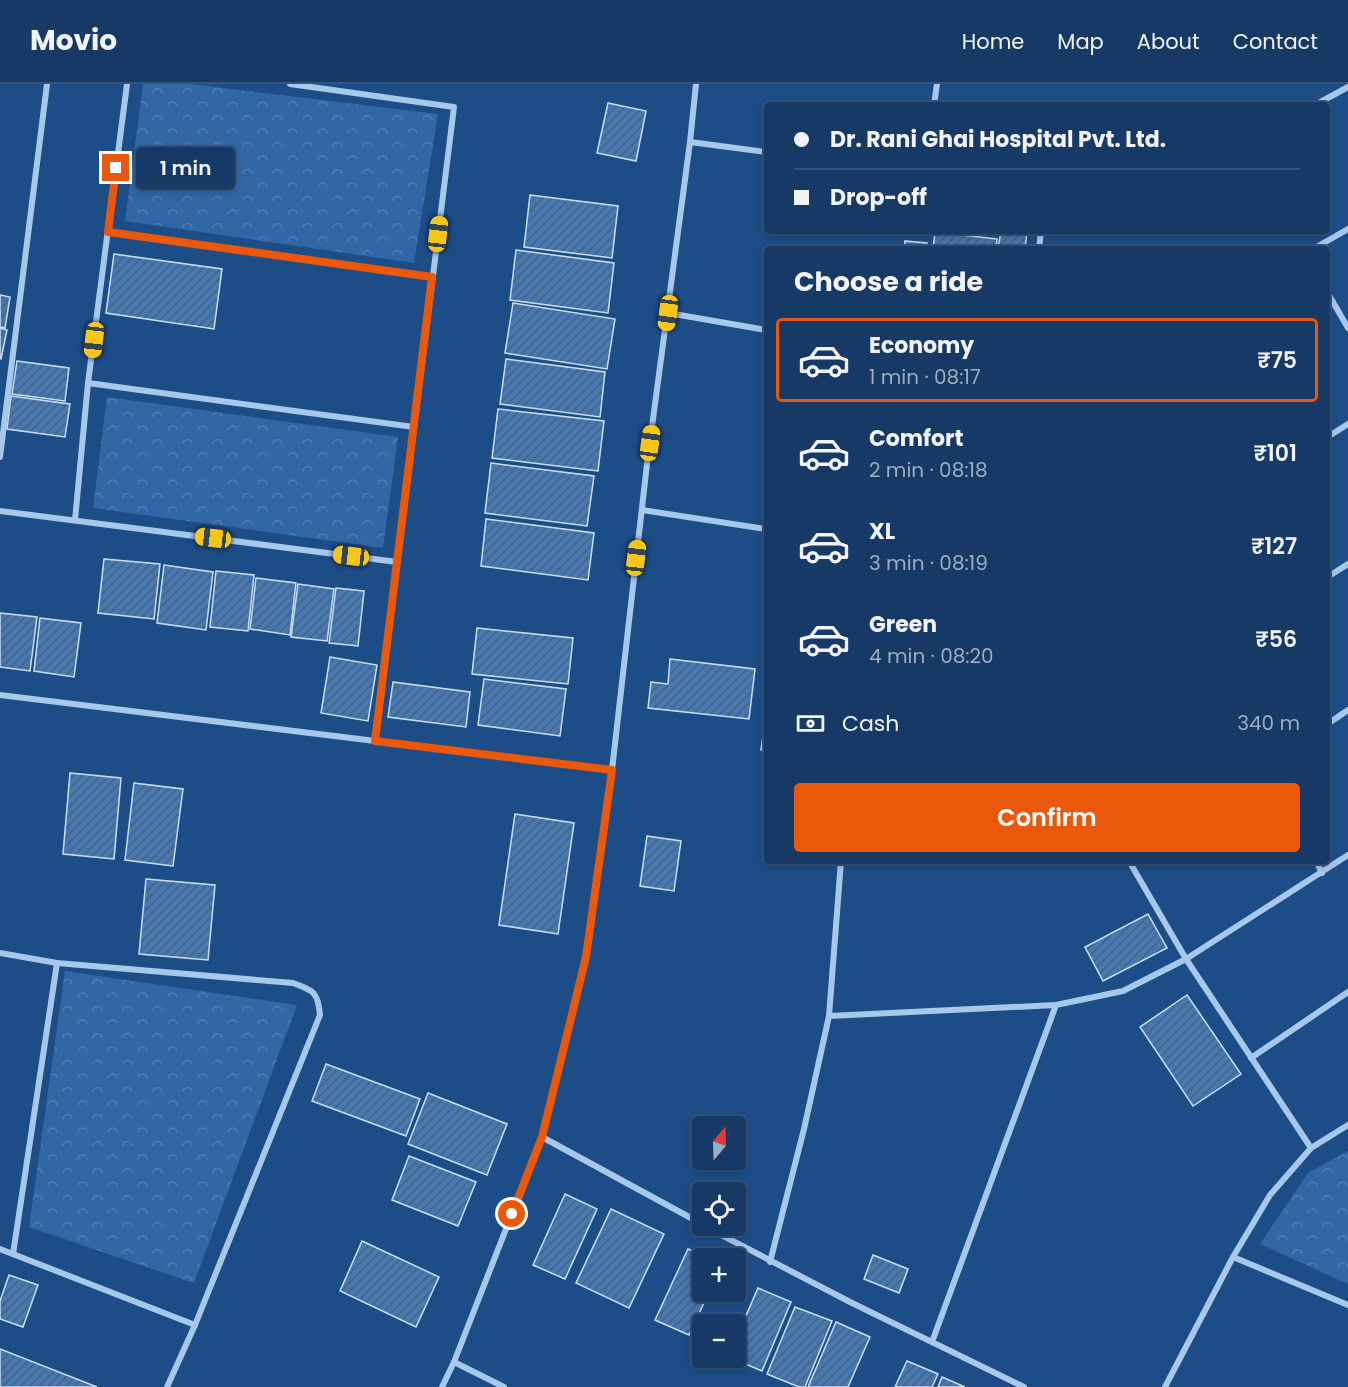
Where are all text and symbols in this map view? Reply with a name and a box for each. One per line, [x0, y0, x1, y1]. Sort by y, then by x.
text: Movio [30, 21, 117, 60]
text: Home [962, 27, 1024, 56]
text: Map [1057, 27, 1104, 56]
text: About [1137, 27, 1200, 56]
text: Contact [1233, 27, 1318, 56]
text: Dr. Rani Ghai Hospital Pvt. Ltd. [830, 124, 1166, 155]
callout: 1 min [137, 147, 236, 189]
route end [102, 154, 129, 181]
text: 1 min [160, 154, 211, 182]
text: Drop-off [830, 182, 927, 213]
car [427, 215, 449, 253]
text: Choose a ride [794, 263, 983, 300]
car [657, 294, 679, 332]
car [83, 321, 105, 359]
text: Economy [869, 330, 974, 361]
icon: car [797, 333, 851, 387]
text: ₹75 [1257, 345, 1297, 376]
text: 1 min · 08:17 [869, 363, 981, 391]
text: Comfort [869, 423, 963, 454]
car [639, 424, 661, 462]
icon: car [797, 426, 851, 480]
text: ₹101 [1253, 438, 1297, 469]
text: 2 min · 08:18 [869, 456, 988, 484]
text: XL [869, 516, 895, 547]
icon: car [797, 519, 851, 573]
car [194, 527, 232, 549]
text: ₹127 [1251, 531, 1297, 562]
car [625, 539, 647, 577]
car [332, 545, 370, 567]
text: 3 min · 08:19 [869, 549, 988, 577]
text: Green [869, 609, 937, 640]
icon: car [797, 612, 851, 666]
text: ₹56 [1255, 624, 1297, 655]
text: 4 min · 08:20 [869, 642, 994, 670]
icon: cash [794, 707, 827, 740]
text: Cash [842, 708, 899, 739]
text: 340 m [1237, 709, 1300, 737]
button: Confirm [794, 783, 1300, 852]
north arrow [692, 1116, 746, 1170]
map controls [692, 1116, 746, 1368]
button: locate [692, 1182, 746, 1236]
route start [498, 1200, 525, 1227]
button: + [692, 1248, 746, 1302]
button: − [692, 1314, 746, 1368]

